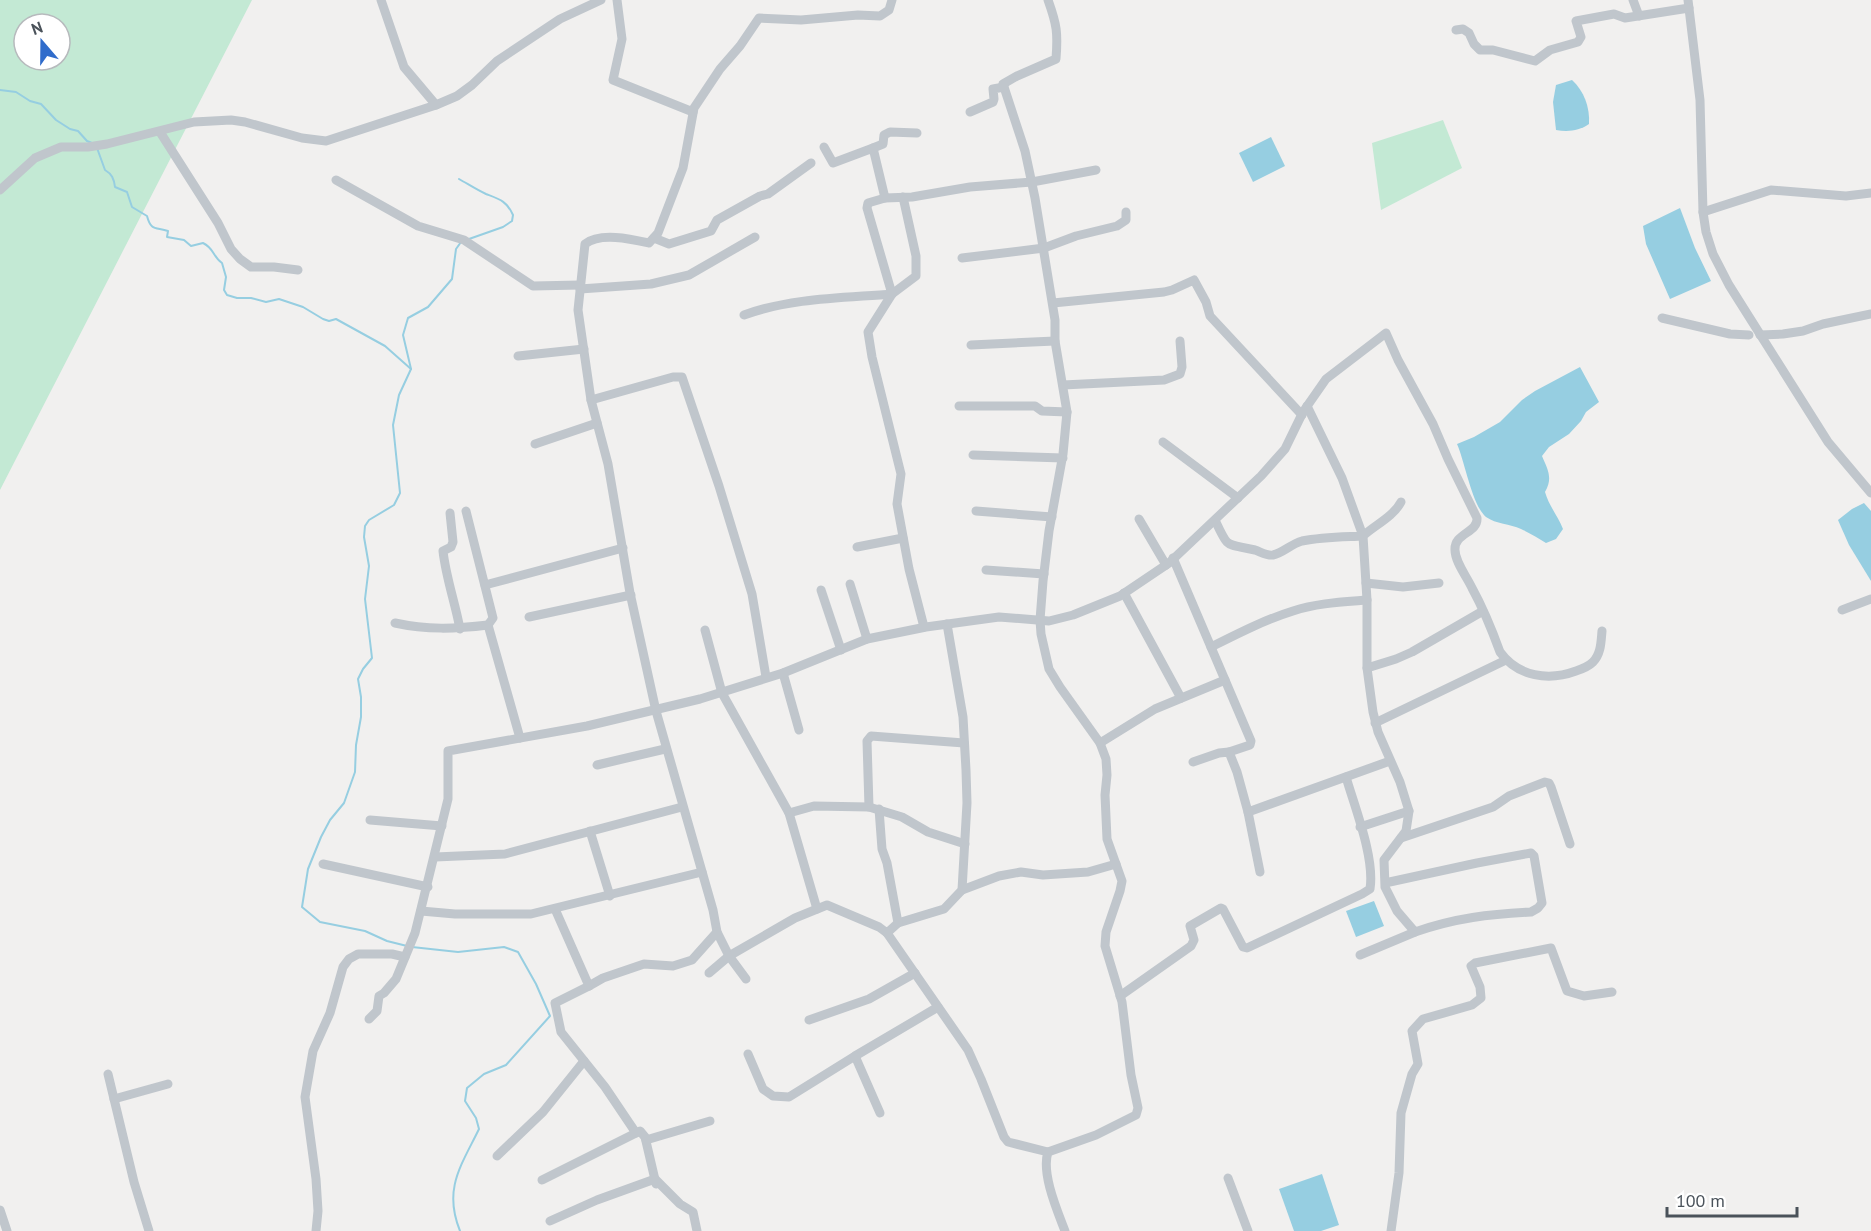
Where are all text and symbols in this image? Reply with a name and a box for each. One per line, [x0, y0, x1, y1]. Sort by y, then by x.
north arrow [12, 12, 72, 72]
text: N [29, 17, 45, 39]
scale bar [1667, 1180, 1798, 1218]
text: 100 m [1676, 1189, 1725, 1212]

